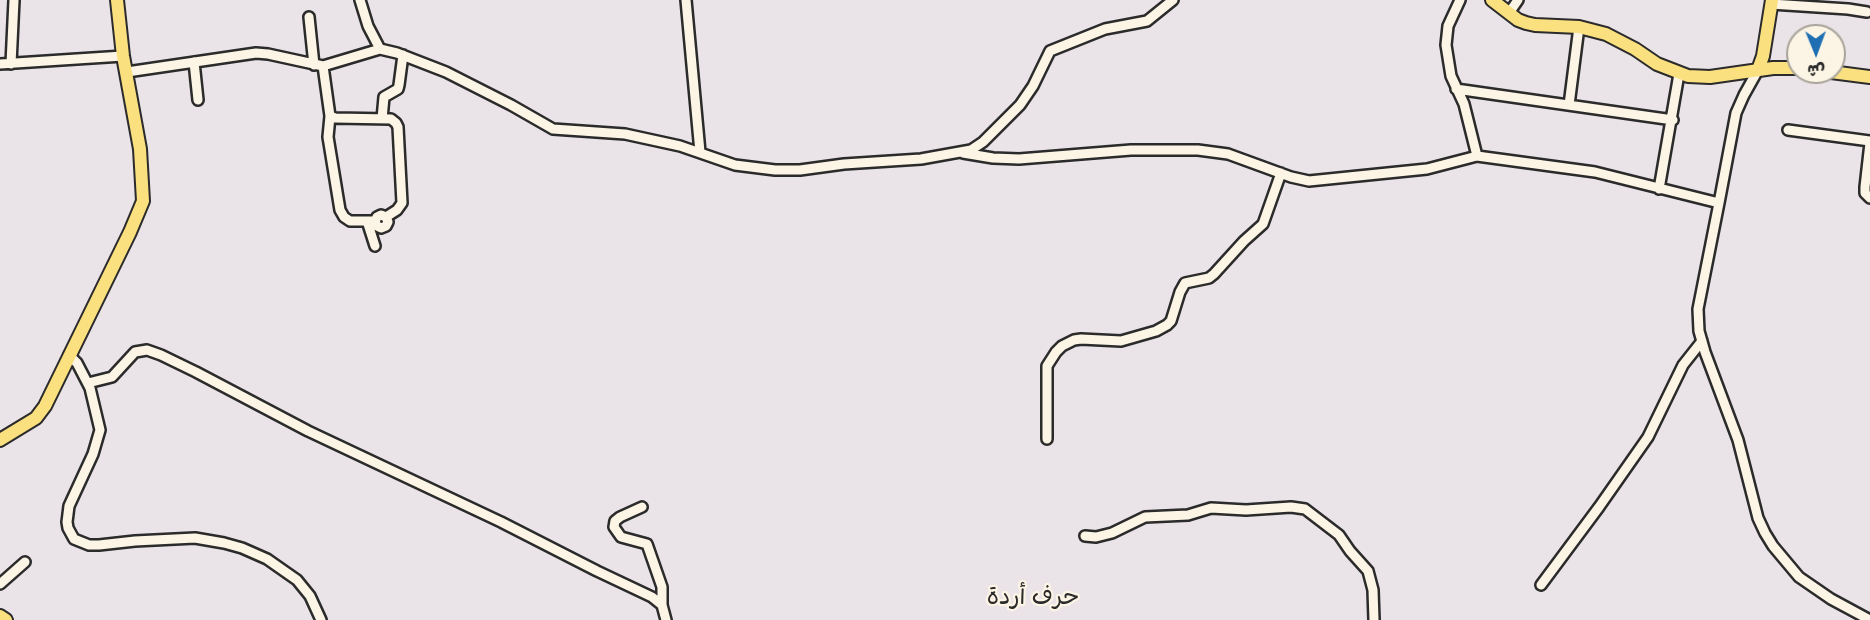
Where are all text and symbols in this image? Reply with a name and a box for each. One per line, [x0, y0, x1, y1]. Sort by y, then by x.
north arrow [1786, 24, 1846, 84]
text: ش [1807, 56, 1825, 85]
district label: حرف أردة [987, 584, 1079, 612]

